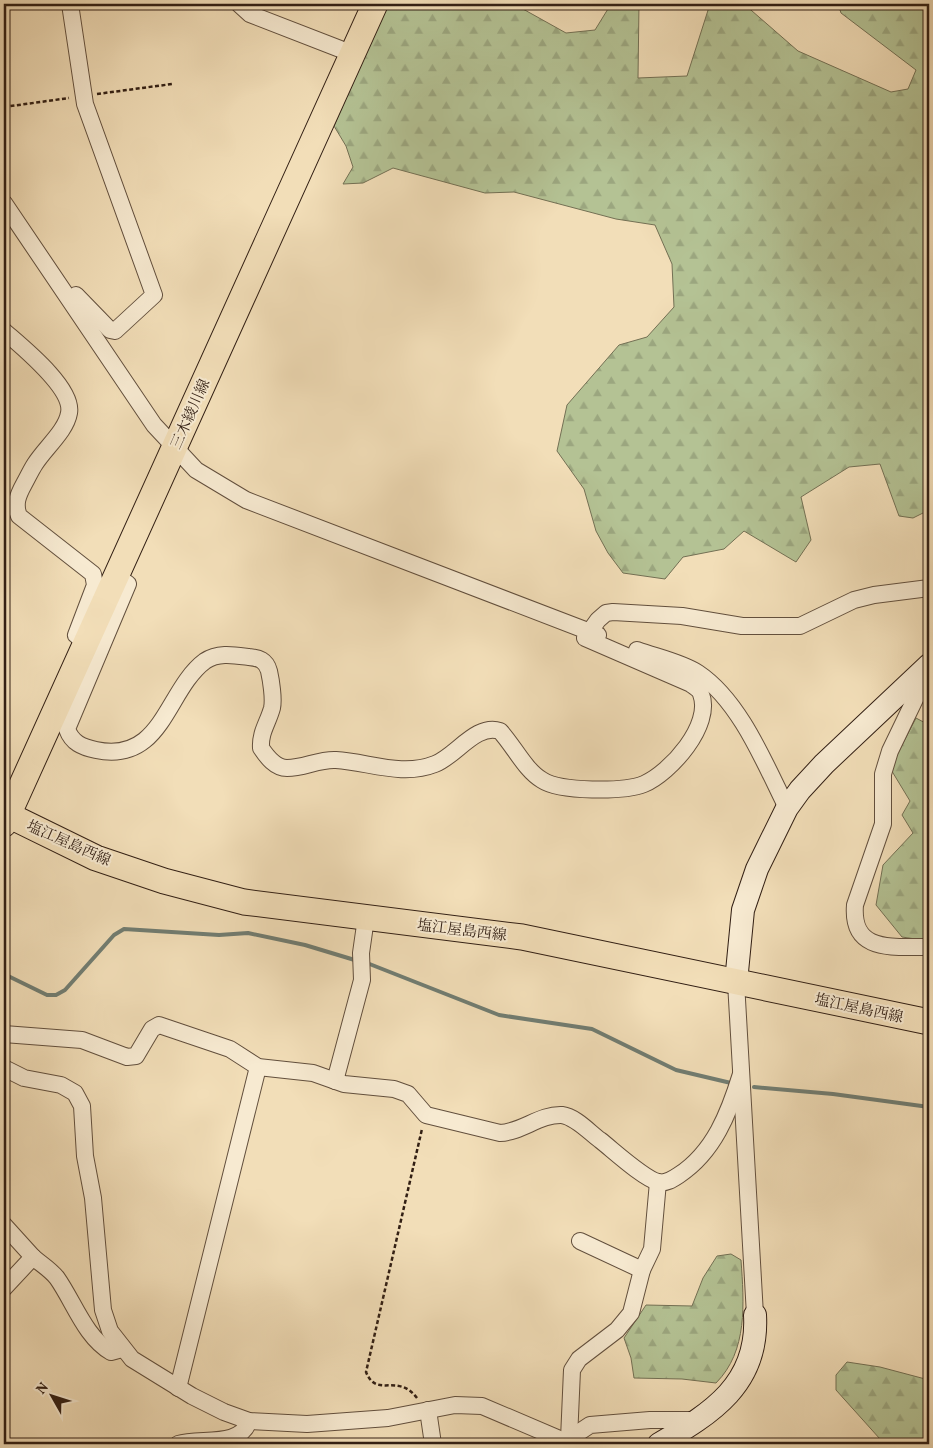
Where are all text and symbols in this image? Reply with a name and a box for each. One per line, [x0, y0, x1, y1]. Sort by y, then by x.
street label: 三木綾川線 [167, 376, 216, 453]
street label: 塩江屋島西線 [23, 816, 114, 872]
street label: 塩江屋島西線 [416, 916, 508, 947]
street label: 塩江屋島西線 [812, 990, 905, 1029]
north arrow [28, 1370, 78, 1420]
text: N [32, 1379, 54, 1399]

